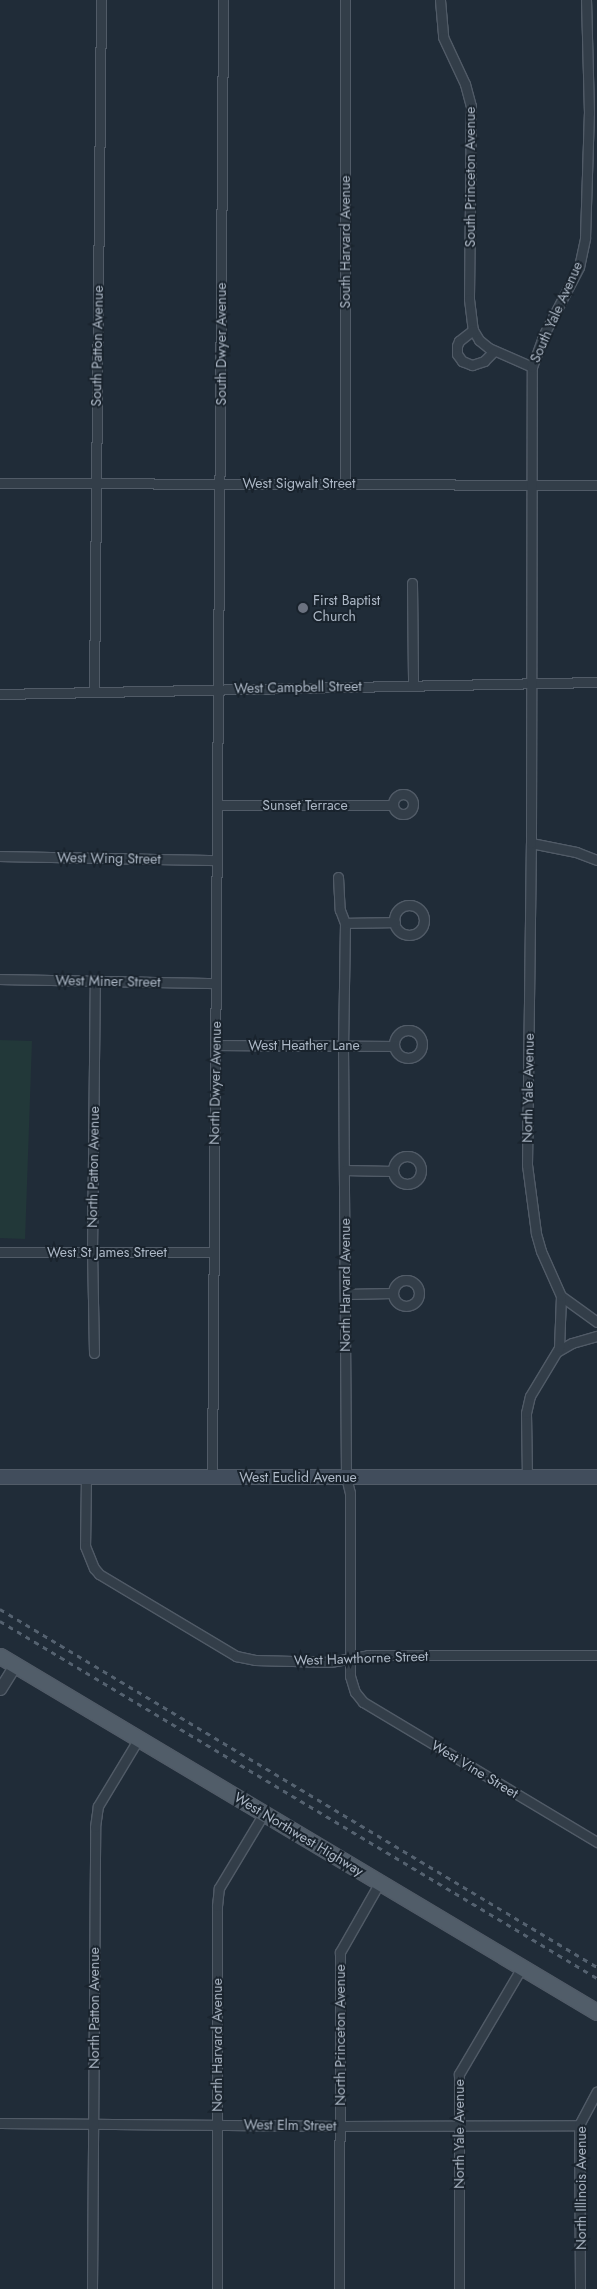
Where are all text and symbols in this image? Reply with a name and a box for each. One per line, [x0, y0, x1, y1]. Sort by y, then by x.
street label: South Princeton Avenue [462, 107, 478, 247]
street label: South Harvard Avenue [337, 175, 353, 309]
street label: South Yale Avenue [526, 259, 586, 365]
street label: South Dwyer Avenue [213, 282, 229, 406]
street label: South Patton Avenue [88, 285, 106, 407]
street label: West Sigwalt Street [243, 475, 355, 491]
place label: First Baptist Church [313, 592, 380, 624]
marker: First Baptist Church [297, 602, 309, 614]
street label: West Campbell Street [234, 677, 362, 697]
street label: Sunset Terrace [262, 797, 348, 813]
street label: West Wing Street [57, 849, 161, 867]
street label: West Miner Street [55, 972, 161, 990]
street label: North Dwyer Avenue [206, 1021, 224, 1145]
street label: North Yale Avenue [519, 1033, 537, 1143]
street label: West Heather Lane [248, 1037, 360, 1053]
street label: North Patton Avenue [84, 1106, 102, 1228]
street label: North Harvard Avenue [337, 1218, 353, 1352]
street label: West St James Street [47, 1244, 167, 1260]
street label: West Euclid Avenue [239, 1469, 357, 1485]
street label: West Hawthorne Street [293, 1647, 429, 1669]
street label: West Vine Street [429, 1737, 521, 1801]
street label: West Northwest Highway [231, 1789, 367, 1879]
street label: North Patton Avenue [86, 1947, 102, 2069]
street label: North Princeton Avenue [332, 1964, 348, 2106]
street label: North Harvard Avenue [209, 1978, 225, 2112]
street label: North Yale Avenue [451, 2079, 467, 2189]
street label: West Elm Street [244, 2116, 336, 2134]
street label: North Illinois Avenue [573, 2126, 589, 2250]

